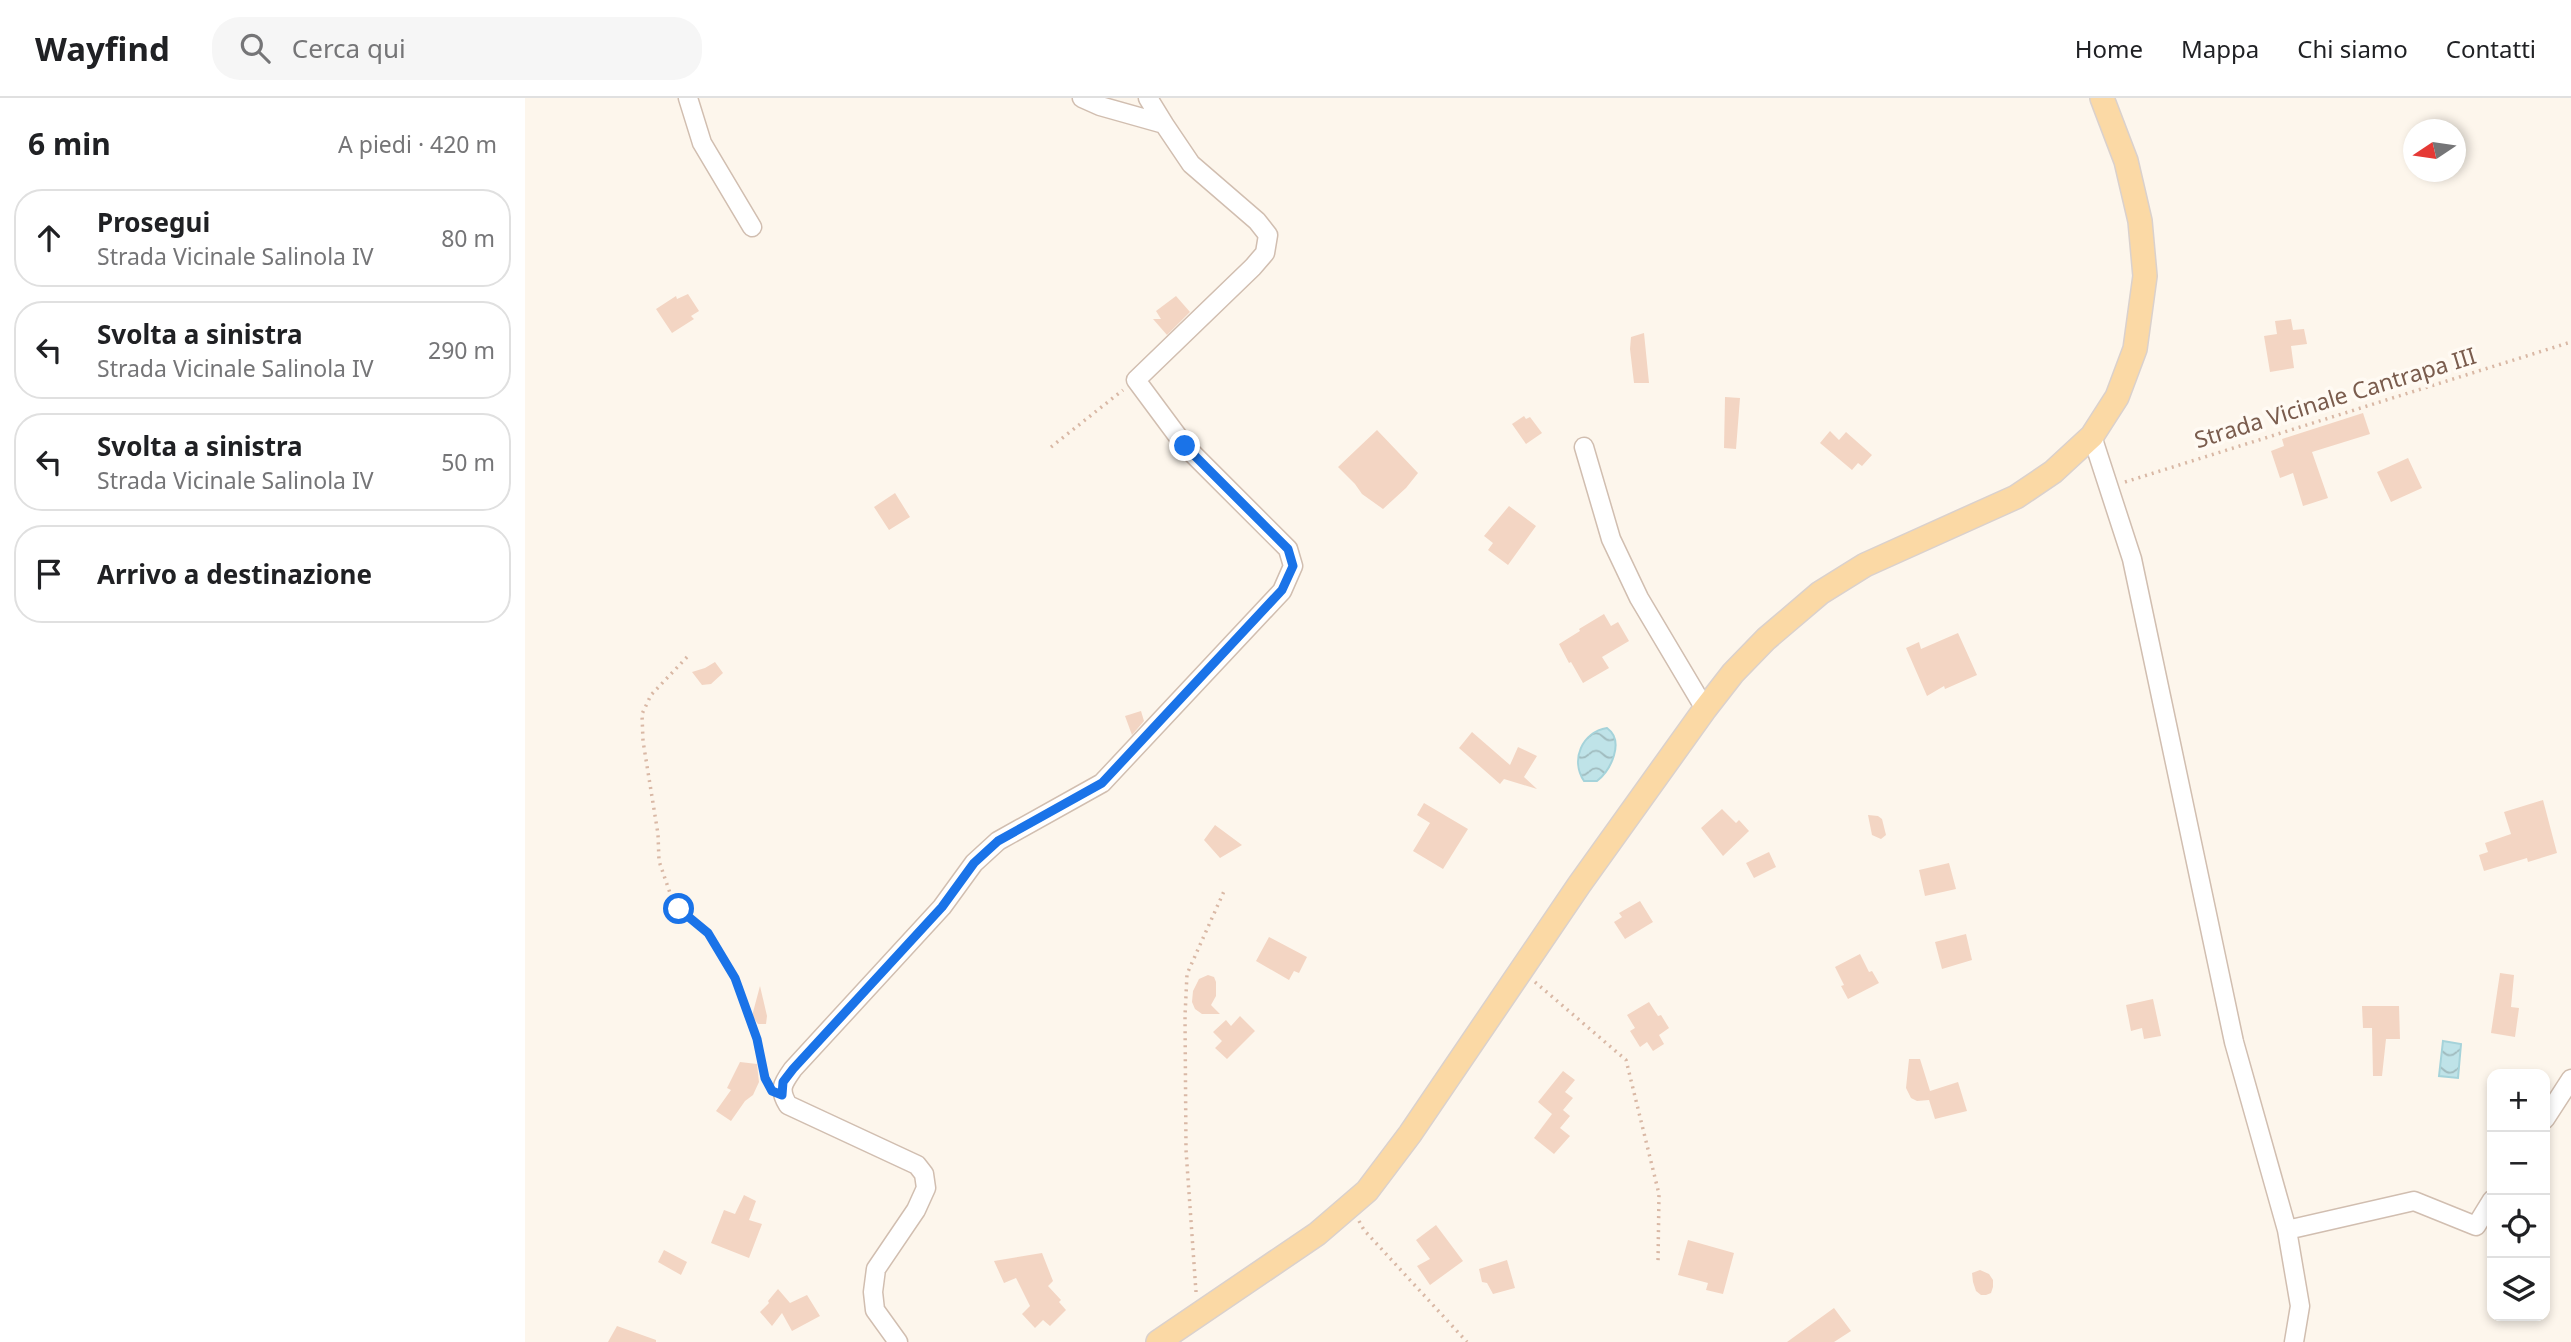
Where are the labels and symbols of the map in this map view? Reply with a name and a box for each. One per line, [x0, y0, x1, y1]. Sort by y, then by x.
north arrow [2403, 119, 2466, 182]
street label: Strada Vicinale Cantrapa III [2190, 339, 2480, 455]
route end [1169, 430, 1200, 461]
route start [663, 893, 694, 924]

